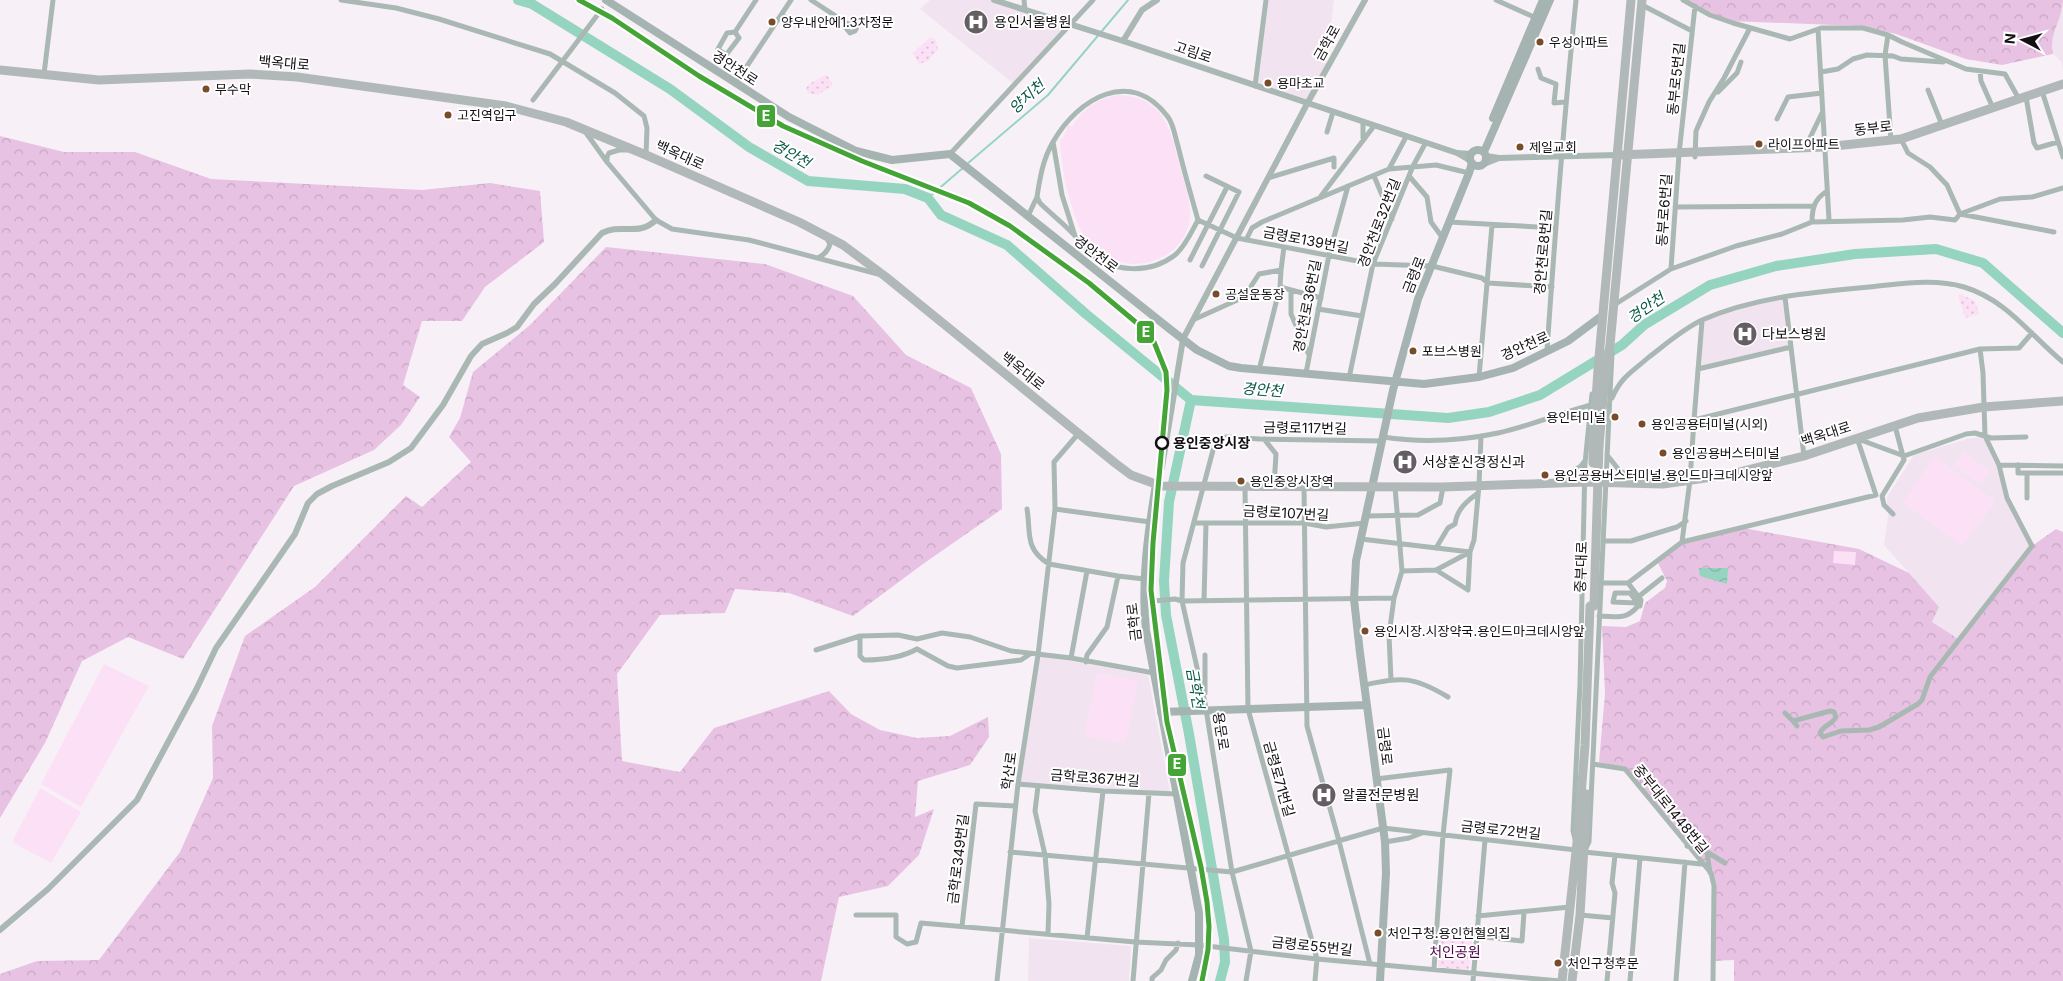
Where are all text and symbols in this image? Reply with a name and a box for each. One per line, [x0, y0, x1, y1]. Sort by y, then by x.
hospital icon: 용인서울병원 [963, 9, 989, 35]
place label: 용인서울병원 [994, 13, 1071, 30]
place label: 양우내안에1.3차정문 [781, 14, 893, 30]
north arrow [1998, 15, 2048, 65]
marker: 양우내안에1.3차정문 [767, 17, 777, 27]
street label: 금학로 [1310, 22, 1343, 64]
text: N [2001, 32, 2019, 45]
place label: 우성아파트 [1549, 34, 1609, 50]
street label: 고림로 [1172, 37, 1214, 66]
marker: 우성아파트 [1535, 37, 1545, 47]
street label: 동부로5번길 [1663, 42, 1688, 116]
street label: 경안천로 [709, 46, 762, 89]
street label: 백옥대로 [258, 52, 311, 73]
water label: 양지천 [1005, 74, 1050, 118]
place label: 용마초교 [1277, 75, 1325, 91]
marker: 용마초교 [1263, 78, 1273, 88]
place label: 무수막 [215, 81, 251, 97]
marker: 무수막 [201, 84, 211, 94]
line badge: E [756, 104, 776, 128]
place label: 고진역입구 [457, 107, 517, 123]
text: E [762, 107, 770, 124]
marker: 고진역입구 [443, 110, 453, 120]
street label: 동부로 [1853, 117, 1893, 138]
water label: 경안천 [769, 135, 816, 173]
street label: 백옥대로 [653, 136, 707, 173]
place label: 라이프아파트 [1768, 136, 1840, 152]
place label: 제일교회 [1529, 139, 1577, 155]
marker: 라이프아파트 [1754, 139, 1764, 149]
marker: 제일교회 [1515, 142, 1525, 152]
street label: 동부로6번길 [1652, 173, 1675, 247]
street label: 경안천로32번길 [1354, 176, 1403, 270]
street label: 경안천로8번길 [1530, 208, 1555, 296]
street label: 금령로139번길 [1262, 223, 1351, 256]
street label: 경안천로 [1071, 231, 1122, 276]
street label: 금령로 [1399, 254, 1428, 296]
street label: 경안천로36번길 [1289, 258, 1324, 354]
place label: 공설운동장 [1225, 286, 1285, 302]
water label: 경안천 [1623, 287, 1670, 327]
marker: 공설운동장 [1211, 289, 1221, 299]
line badge: E [1136, 320, 1155, 344]
hospital icon: 다보스병원 [1732, 321, 1758, 347]
text: E [1142, 323, 1150, 340]
place label: 다보스병원 [1762, 325, 1826, 342]
street label: 경안천로 [1498, 327, 1552, 364]
place label: 포브스병원 [1422, 343, 1482, 359]
marker: 포브스병원 [1408, 346, 1418, 356]
street label: 백옥대로 [998, 348, 1049, 394]
water label: 경안천 [1241, 379, 1286, 401]
place label: 용인터미널 [1546, 409, 1606, 425]
marker: 용인터미널 [1610, 412, 1620, 422]
place label: 용인공용터미널(시외) [1651, 416, 1768, 432]
street label: 백옥대로 [1799, 417, 1853, 450]
street label: 금령로117번길 [1263, 418, 1347, 437]
marker: 용인공용터미널(시외) [1637, 419, 1647, 429]
place label: 용인중앙시장 [1173, 434, 1250, 451]
marker: 용인중앙시장 [1155, 436, 1169, 450]
place label: 용인공용버스터미널 [1672, 445, 1780, 461]
marker: 용인공용버스터미널 [1658, 448, 1668, 458]
hospital icon: 서상훈신경정신과 [1392, 449, 1418, 475]
place label: 서상훈신경정신과 [1422, 453, 1525, 470]
place label: 용인공용버스터미널.용인드마크데시앙앞 [1554, 467, 1773, 483]
marker: 용인공용버스터미널.용인드마크데시앙앞 [1540, 470, 1550, 480]
place label: 용인중앙시장역 [1250, 473, 1334, 489]
marker: 용인중앙시장역 [1236, 476, 1246, 486]
street label: 금령로107번길 [1242, 502, 1330, 523]
street label: 중부대로 [1571, 541, 1590, 593]
street label: 금학로 [1123, 602, 1144, 642]
place label: 용인시장.시장약국.용인드마크데시앙앞 [1374, 623, 1585, 639]
marker: 용인시장.시장약국.용인드마크데시앙앞 [1360, 626, 1370, 636]
water label: 금학천 [1183, 666, 1209, 712]
street label: 용문로 [1210, 711, 1233, 751]
street label: 금령로 [1375, 726, 1396, 766]
street label: 금령로71번길 [1261, 739, 1298, 819]
street label: 학산로 [997, 750, 1020, 791]
line badge: E [1167, 753, 1187, 777]
text: E [1173, 755, 1181, 772]
street label: 중부대로1448번길 [1630, 761, 1713, 857]
street label: 금학로367번길 [1050, 766, 1140, 789]
hospital icon: 알콜전문병원 [1311, 782, 1337, 808]
place label: 알콜전문병원 [1342, 786, 1419, 803]
street label: 금학로349번길 [944, 813, 971, 905]
street label: 금령로72번길 [1460, 817, 1542, 842]
place label: 처인구청.용인헌혈의집 [1387, 925, 1510, 941]
marker: 처인구청.용인헌혈의집 [1373, 928, 1383, 938]
street label: 금령로55번길 [1271, 933, 1353, 958]
park label: 처인공원 [1429, 943, 1481, 960]
place label: 처인구청후문 [1567, 955, 1639, 971]
marker: 처인구청후문 [1553, 958, 1563, 968]

